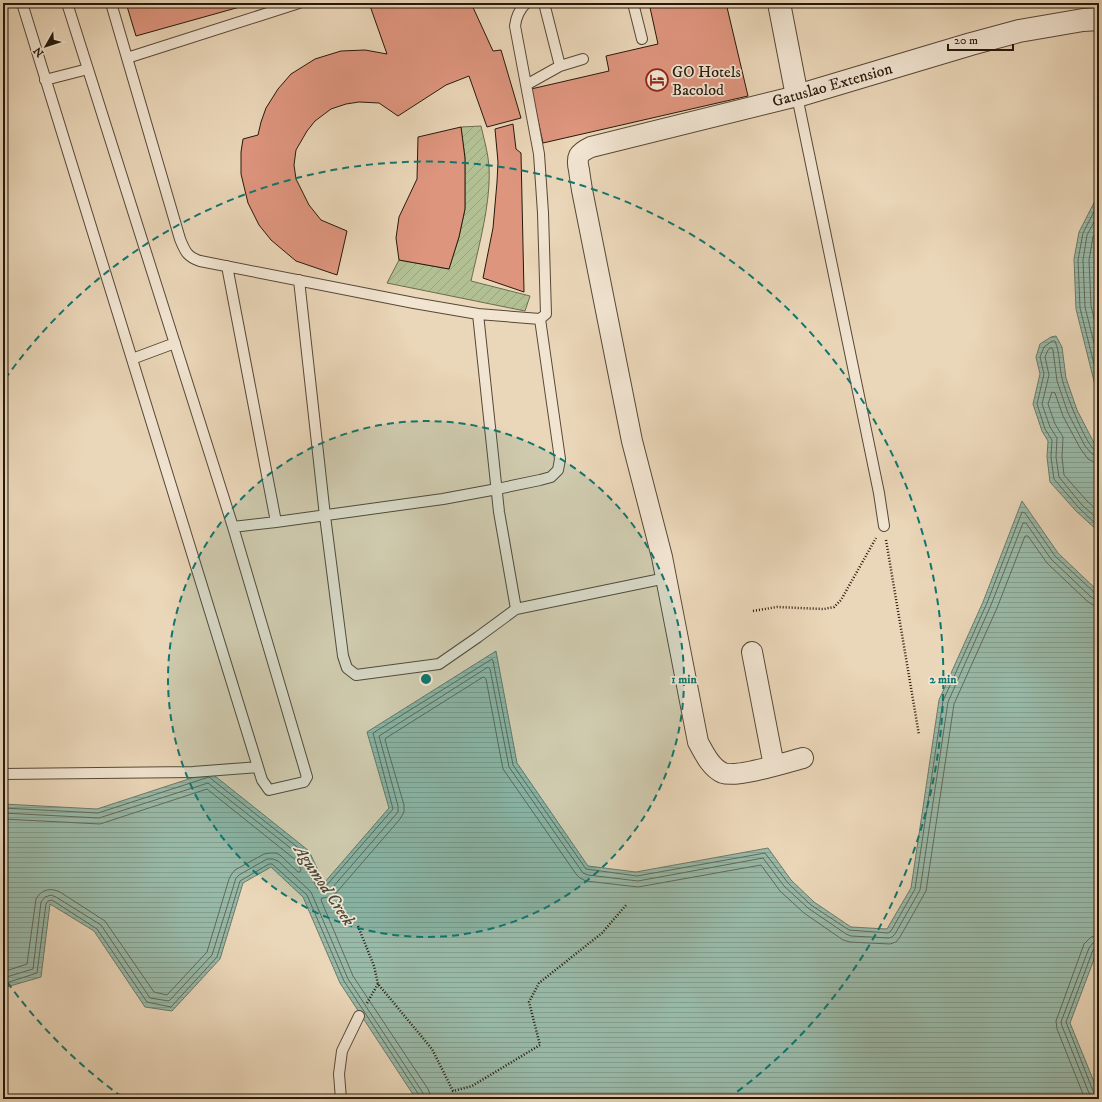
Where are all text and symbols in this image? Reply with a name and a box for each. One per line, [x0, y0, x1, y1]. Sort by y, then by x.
north arrow [26, 26, 66, 66]
scale bar [948, 26, 1013, 52]
text: 20 m [954, 33, 978, 48]
text: N [31, 44, 47, 60]
street label: Gatuslao Extension [770, 58, 895, 112]
place label: GO Hotels Bacolod [672, 62, 741, 100]
hotel icon: GO Hotels Bacolod [644, 67, 670, 93]
centre of rings [419, 672, 433, 686]
text: 1 min [671, 672, 697, 687]
text: 2 min [930, 672, 957, 687]
water label: Agumod Creek [288, 839, 360, 931]

